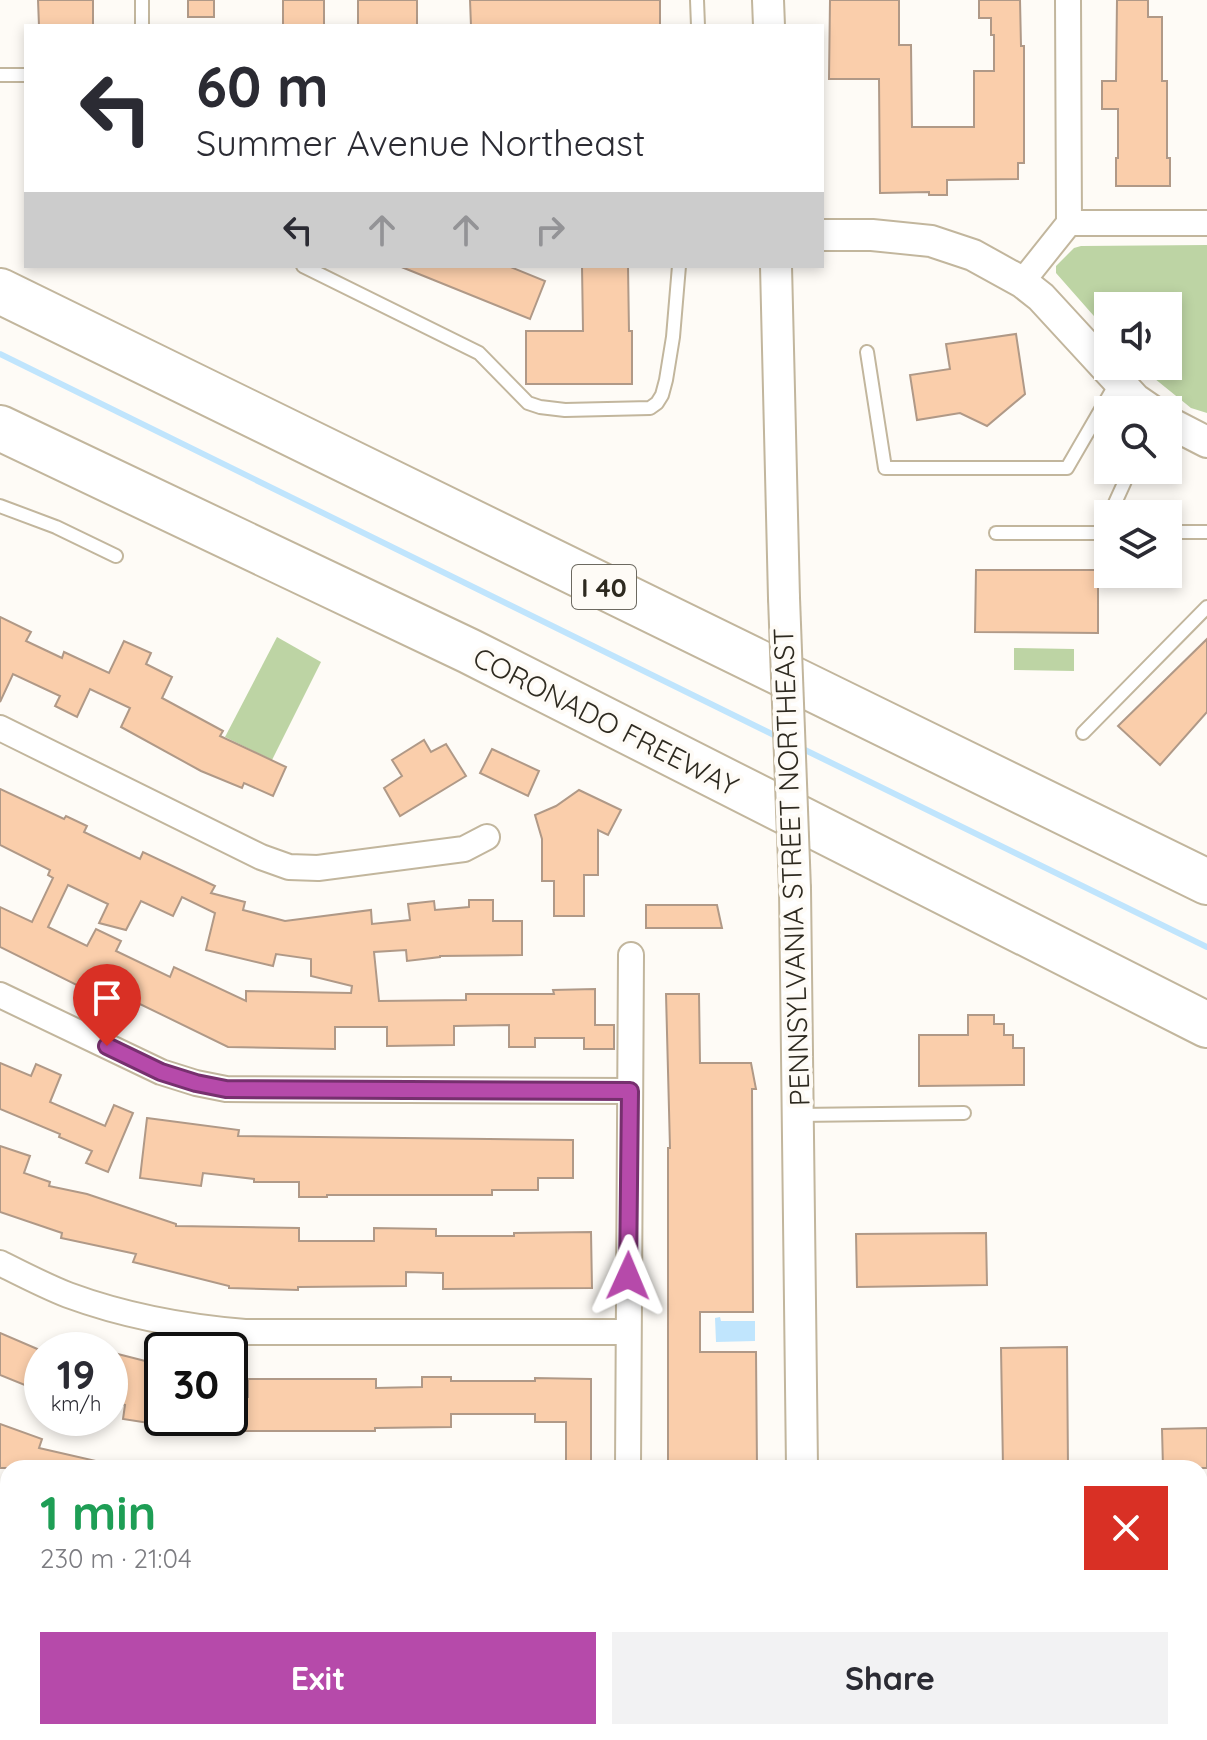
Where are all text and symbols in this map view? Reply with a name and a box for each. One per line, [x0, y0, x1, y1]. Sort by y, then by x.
text: 60 m [196, 51, 329, 121]
icon: left [64, 56, 168, 160]
text: Summer Avenue Northeast [196, 120, 645, 165]
icon: left [276, 208, 320, 252]
icon: ahead [360, 208, 404, 252]
icon: ahead [444, 208, 488, 252]
icon: right [528, 208, 572, 252]
map controls [1094, 292, 1182, 588]
button: sound [1094, 292, 1182, 380]
button: search [1094, 396, 1182, 484]
button: layers [1094, 500, 1182, 588]
road number: I 40 [572, 565, 636, 609]
street label: PENNSYLVANIA STREET NORTHEAST [765, 627, 817, 1107]
street label: CORONADO FREEWAY [468, 639, 745, 803]
pin [73, 964, 141, 1046]
icon: arrive [85, 976, 129, 1020]
position arrow [586, 1234, 670, 1318]
speed limit sign: 30 [144, 1332, 248, 1436]
text: 19 [57, 1349, 95, 1399]
text: km/h [51, 1391, 101, 1416]
text: 1 min [40, 1482, 156, 1542]
button: close [1084, 1486, 1168, 1570]
text: 230 m · 21:04 [40, 1542, 192, 1575]
button: Exit [40, 1632, 596, 1724]
button: Share [612, 1632, 1168, 1724]

